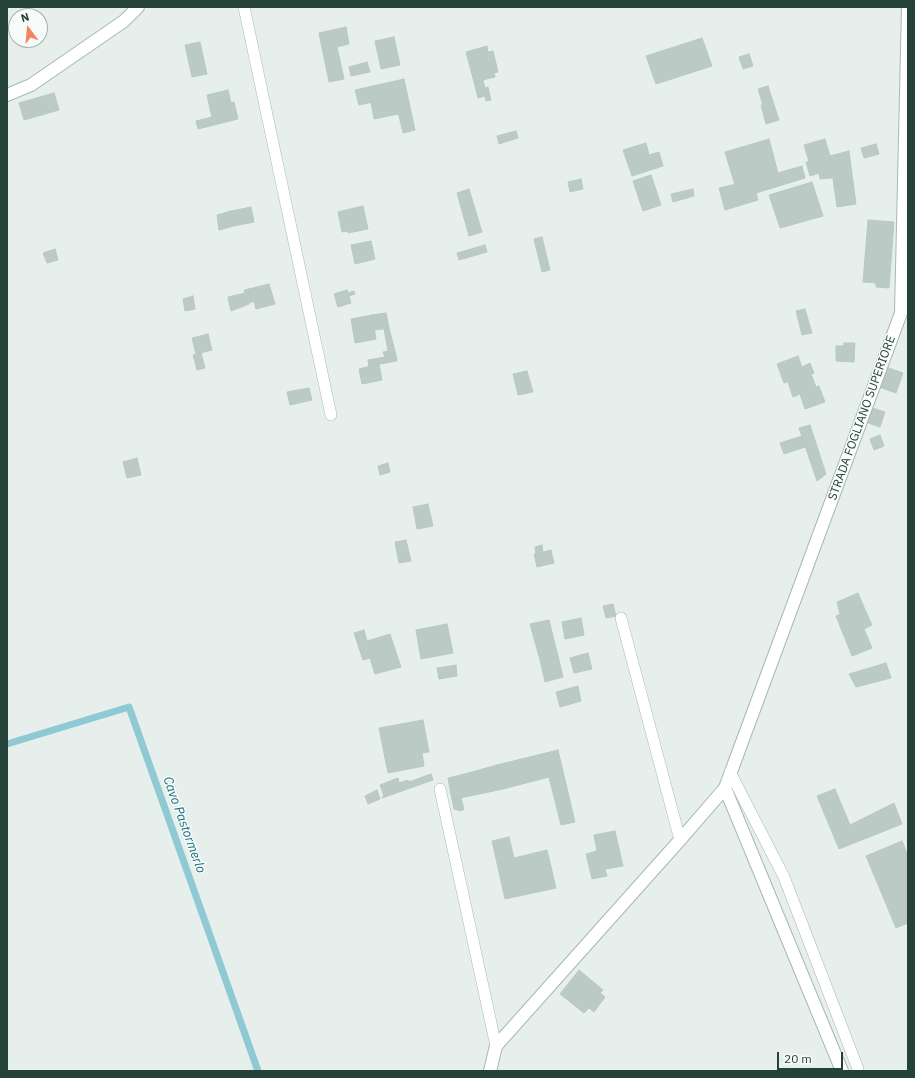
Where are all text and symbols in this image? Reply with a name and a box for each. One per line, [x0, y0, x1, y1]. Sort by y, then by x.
north arrow [8, 8, 48, 48]
text: N [19, 10, 31, 25]
street label: STRADA FOGLIANO SUPERIORE [825, 334, 899, 502]
water label: Cavo Pastormerlo [159, 775, 209, 875]
scale bar [779, 1044, 845, 1070]
text: 20 m [784, 1051, 812, 1066]

